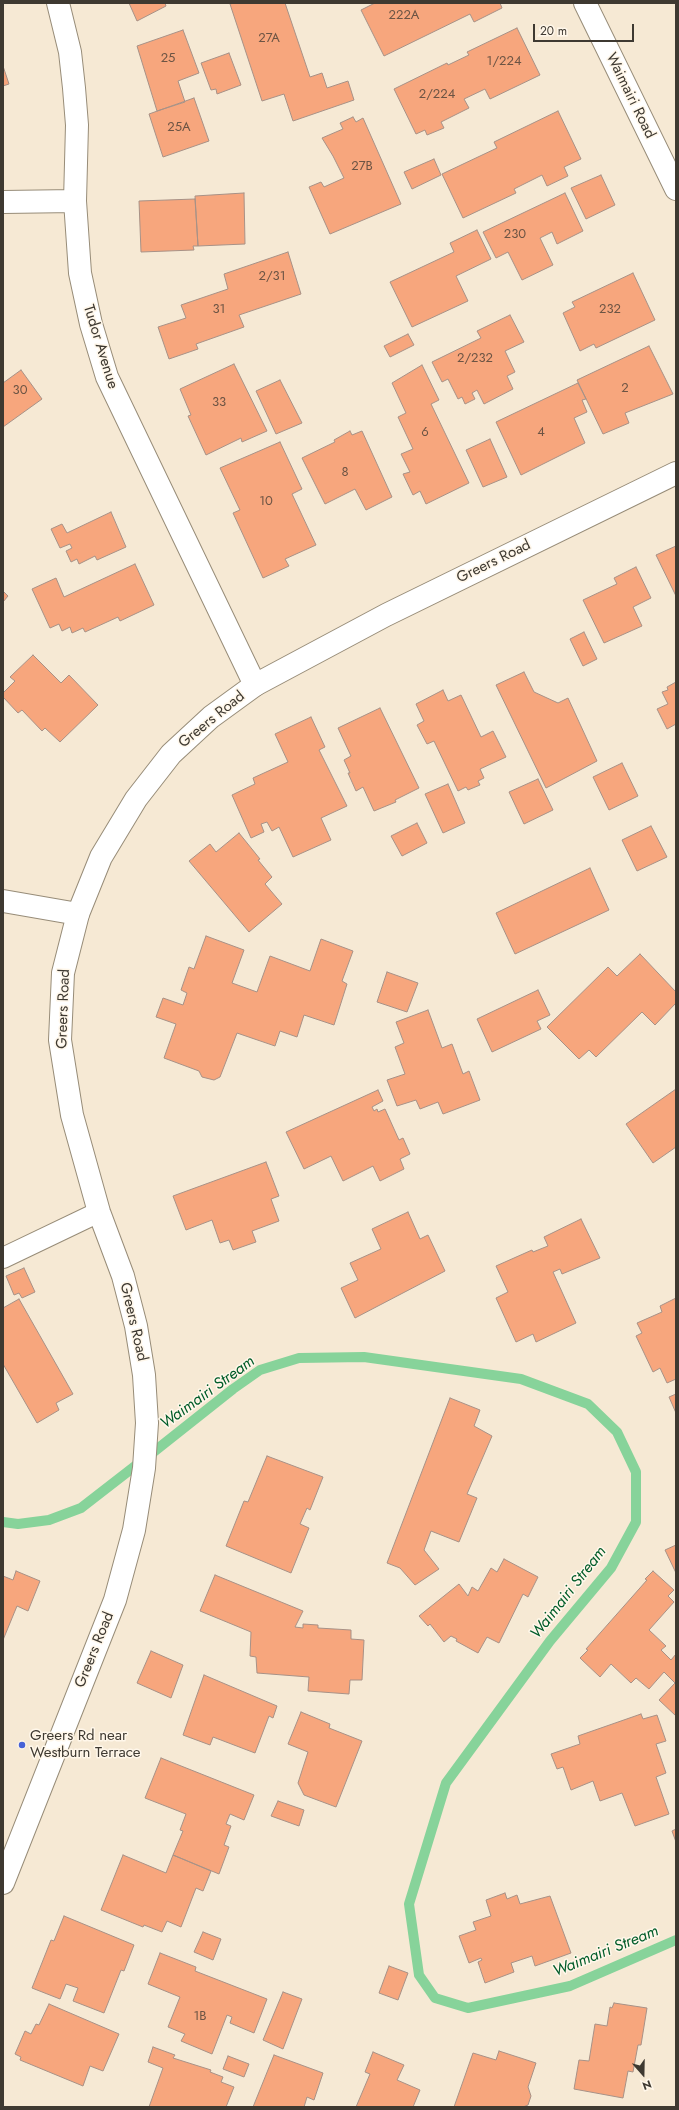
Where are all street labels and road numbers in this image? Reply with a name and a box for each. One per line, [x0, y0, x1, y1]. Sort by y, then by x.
street label: Waimairi Road [601, 50, 659, 142]
street label: Tudor Avenue [79, 303, 121, 391]
street label: Greers Road [454, 536, 534, 588]
street label: Greers Road [175, 688, 249, 752]
street label: Greers Road [54, 969, 74, 1049]
street label: Greers Road [115, 1281, 151, 1363]
street label: Greers Road [72, 1610, 118, 1690]

